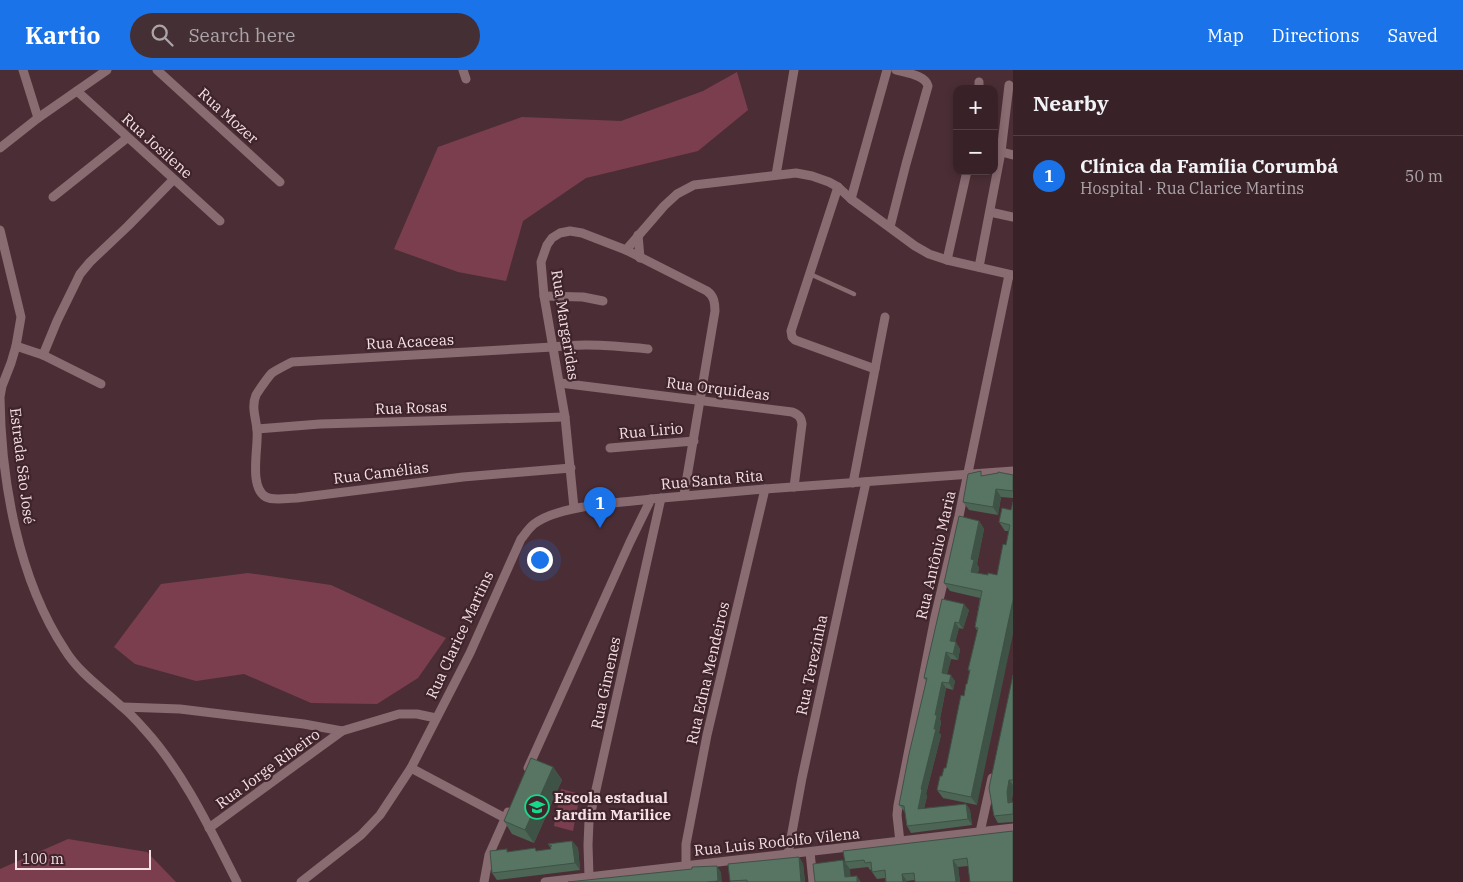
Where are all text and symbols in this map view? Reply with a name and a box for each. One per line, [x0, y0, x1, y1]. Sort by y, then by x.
search box [130, 13, 480, 58]
text: Kartio [25, 19, 100, 51]
icon: search [148, 21, 176, 49]
text: Search here [188, 23, 295, 47]
text: Map [1207, 24, 1244, 47]
text: Directions [1272, 24, 1360, 47]
text: Saved [1388, 24, 1438, 47]
street label: Rua Mozer [194, 84, 263, 148]
map controls [953, 85, 998, 175]
button: + [953, 85, 998, 130]
text: Nearby [1033, 89, 1109, 117]
street label: Rua Josilene [118, 109, 197, 182]
button: − [953, 130, 998, 175]
text: Clínica da Família Corumbá [1080, 154, 1338, 178]
text: 1 [1044, 166, 1054, 186]
text: 50 m [1405, 166, 1443, 186]
text: Hospital · Rua Clarice Martins [1080, 178, 1304, 198]
street label: Rua Margaridas [547, 269, 584, 381]
street label: Rua Acaceas [365, 330, 455, 353]
street label: Rua Orquideas [665, 373, 771, 404]
street label: Rua Rosas [375, 397, 447, 418]
street label: Estrada São José [6, 407, 39, 525]
street label: Rua Lirio [618, 418, 684, 443]
street label: Rua Camélias [332, 457, 430, 488]
street label: Rua Santa Rita [660, 466, 764, 493]
pin: 1 [584, 487, 616, 528]
street label: Rua Antônio Maria [911, 489, 960, 621]
your location [527, 547, 553, 573]
street label: Rua Clarice Martins [422, 568, 497, 702]
street label: Rua Edna Mendeiros [682, 600, 733, 746]
street label: Rua Terezinha [792, 613, 831, 717]
street label: Rua Gimenes [586, 635, 625, 731]
street label: Rua Jorge Ribeiro [212, 724, 324, 813]
place label: Escola estadual Jardim Marilice [554, 788, 671, 824]
school or university icon: Escola estadual Jardim Marilice [524, 794, 550, 820]
street label: Rua Luis Rodolfo Vilena [693, 823, 861, 860]
scale bar [15, 847, 151, 870]
text: 100 m [22, 850, 64, 868]

